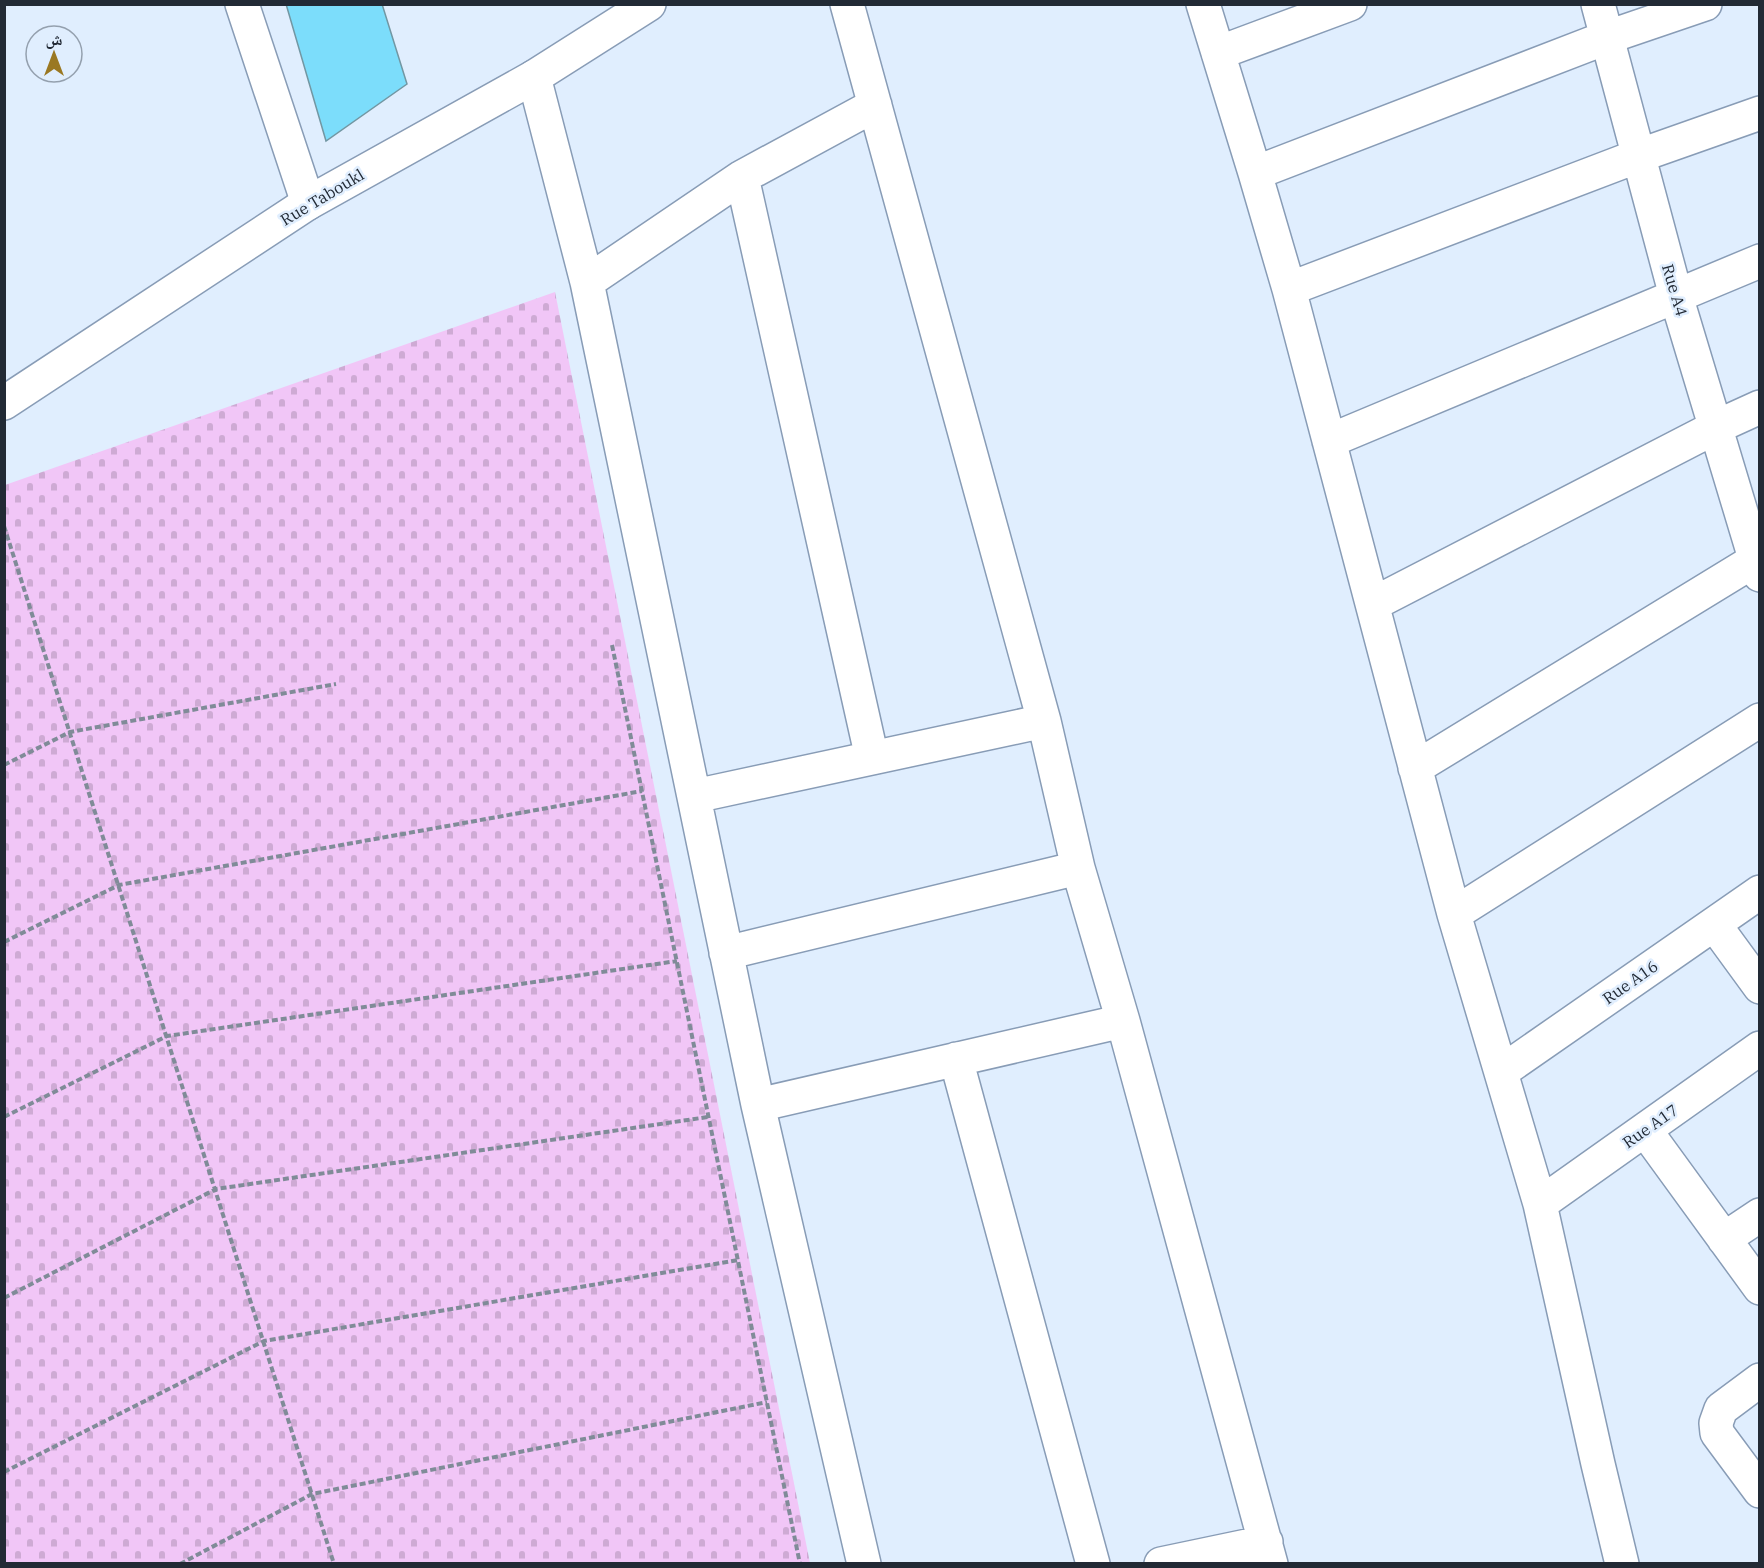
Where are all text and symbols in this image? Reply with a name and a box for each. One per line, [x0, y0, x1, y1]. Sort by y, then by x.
north arrow [24, 24, 84, 84]
text: ش [46, 29, 63, 49]
street label: Rue Taboukl [277, 164, 368, 230]
street label: Rue A4 [1658, 262, 1692, 318]
street label: Rue A16 [1598, 956, 1662, 1008]
street label: Rue A17 [1618, 1100, 1682, 1152]

